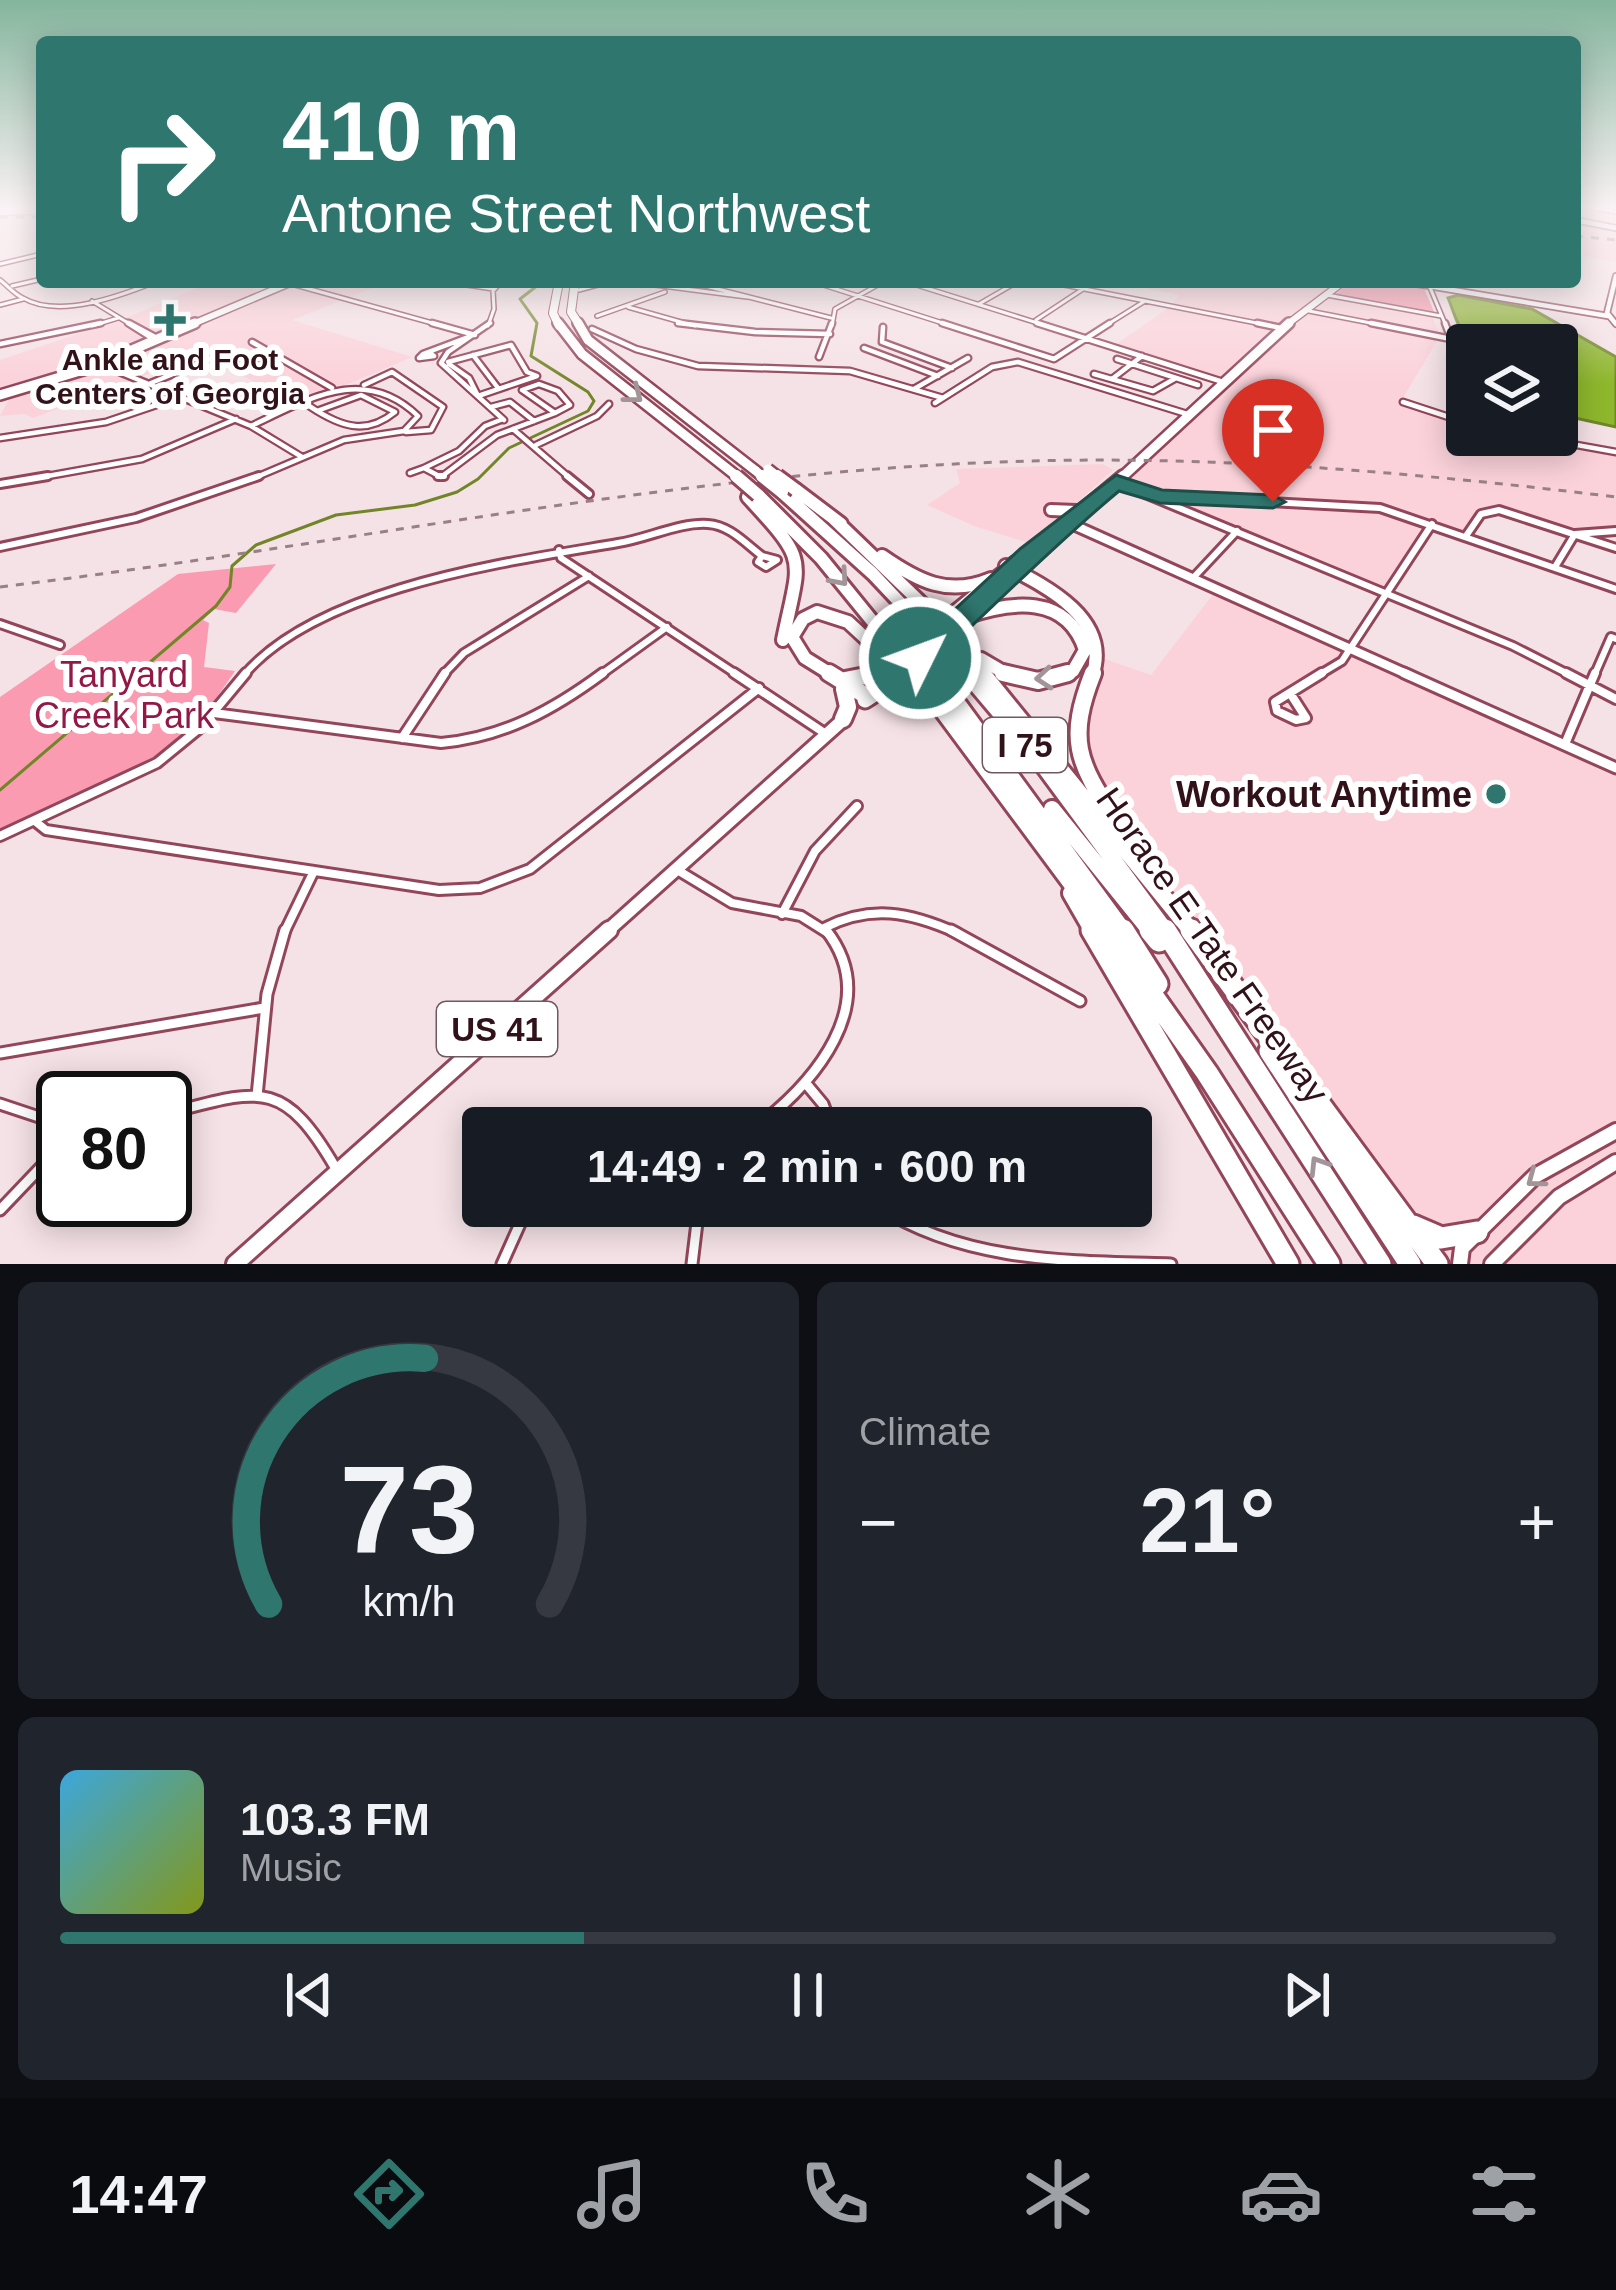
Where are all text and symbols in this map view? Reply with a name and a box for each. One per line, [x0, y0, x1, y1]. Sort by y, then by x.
icon: right [84, 84, 240, 240]
text: 410 m [282, 84, 520, 178]
text: Antone Street Northwest [282, 183, 870, 243]
marker: Ankle and Foot Centers of Georgia [154, 304, 186, 336]
map controls [1446, 324, 1578, 456]
button: layers [1446, 324, 1578, 456]
place label: Ankle and Foot Centers of Georgia [35, 343, 305, 410]
pin [1222, 379, 1324, 502]
one-way arrow [620, 381, 642, 402]
icon: arrive [1240, 397, 1306, 463]
one-way arrow [826, 565, 847, 586]
position arrow [857, 595, 983, 721]
park label: Tanyard Creek Park [34, 654, 215, 736]
one-way arrow [1034, 665, 1053, 690]
road number: I 75 [983, 718, 1067, 772]
place label: Workout Anytime [1176, 774, 1472, 815]
street label: Horace E Tate Freeway [1088, 780, 1337, 1111]
marker: Workout Anytime [1483, 781, 1509, 807]
road number: US 41 [437, 1002, 557, 1056]
speed limit sign: 80 [36, 1071, 192, 1227]
text: 14:49 · 2 min · 600 m [587, 1141, 1027, 1192]
one-way arrow [1310, 1156, 1332, 1178]
one-way arrow [1527, 1164, 1549, 1186]
text: Climate [859, 1410, 991, 1453]
text: 73 [339, 1440, 478, 1579]
text: 21° [1139, 1471, 1276, 1571]
text: − [859, 1485, 898, 1559]
text: + [1517, 1485, 1556, 1559]
text: km/h [362, 1576, 455, 1624]
text: 103.3 FM [240, 1794, 430, 1845]
text: Music [240, 1846, 342, 1889]
icon: previous [276, 1962, 342, 2028]
icon: pause [775, 1962, 841, 2028]
icon: next [1274, 1962, 1340, 2028]
icon: directions [347, 2152, 431, 2236]
icon: music [570, 2152, 654, 2236]
icon: phone [793, 2152, 877, 2236]
icon: climate [1016, 2152, 1100, 2236]
icon: car [1239, 2152, 1323, 2236]
icon: filters [1462, 2152, 1546, 2236]
text: 14:47 [70, 2164, 208, 2224]

